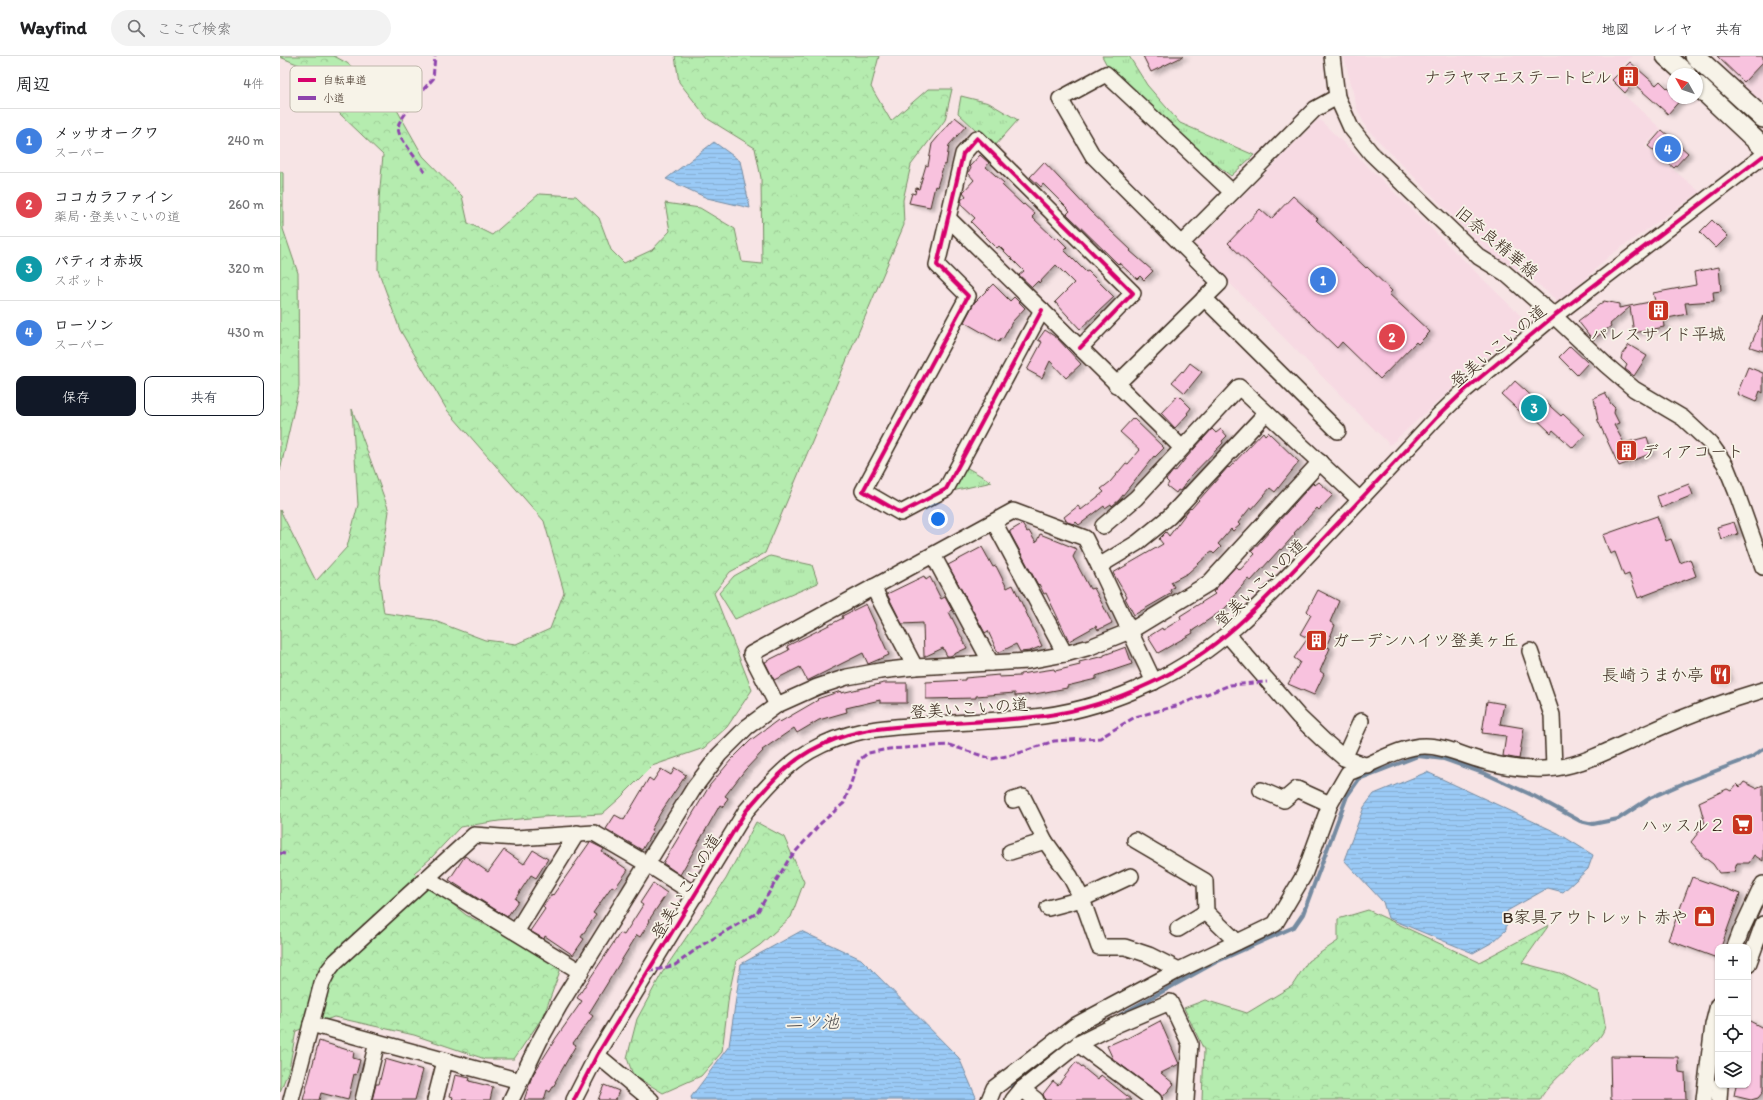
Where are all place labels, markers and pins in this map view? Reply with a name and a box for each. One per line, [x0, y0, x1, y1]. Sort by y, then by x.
building icon: ナラヤマエステートビル [1615, 64, 1641, 90]
place label: ナラヤマエステートビル [1424, 67, 1612, 87]
pin: 4 [1655, 134, 1681, 164]
pin: 1 [1310, 265, 1336, 295]
building icon: パレスサイド平城 [1645, 297, 1671, 323]
pin: 2 [1379, 322, 1405, 352]
place label: パレスサイド平城 [1591, 324, 1725, 344]
pin: 3 [1521, 393, 1547, 423]
building icon: ディアコート [1614, 438, 1640, 464]
place label: ディアコート [1642, 441, 1744, 461]
building icon: ガーデンハイツ登美ヶ丘 [1304, 627, 1330, 653]
place label: ガーデンハイツ登美ヶ丘 [1332, 630, 1518, 650]
restaurant icon: 長崎うまか亭 [1707, 662, 1733, 688]
place label: 長崎うまか亭 [1602, 665, 1704, 685]
supermarket icon: ハッスル２ [1729, 812, 1755, 838]
place label: ハッスル２ [1641, 815, 1726, 835]
shop icon: B家具アウトレット 赤や [1691, 904, 1717, 930]
place label: B家具アウトレット 赤や [1503, 907, 1688, 927]

